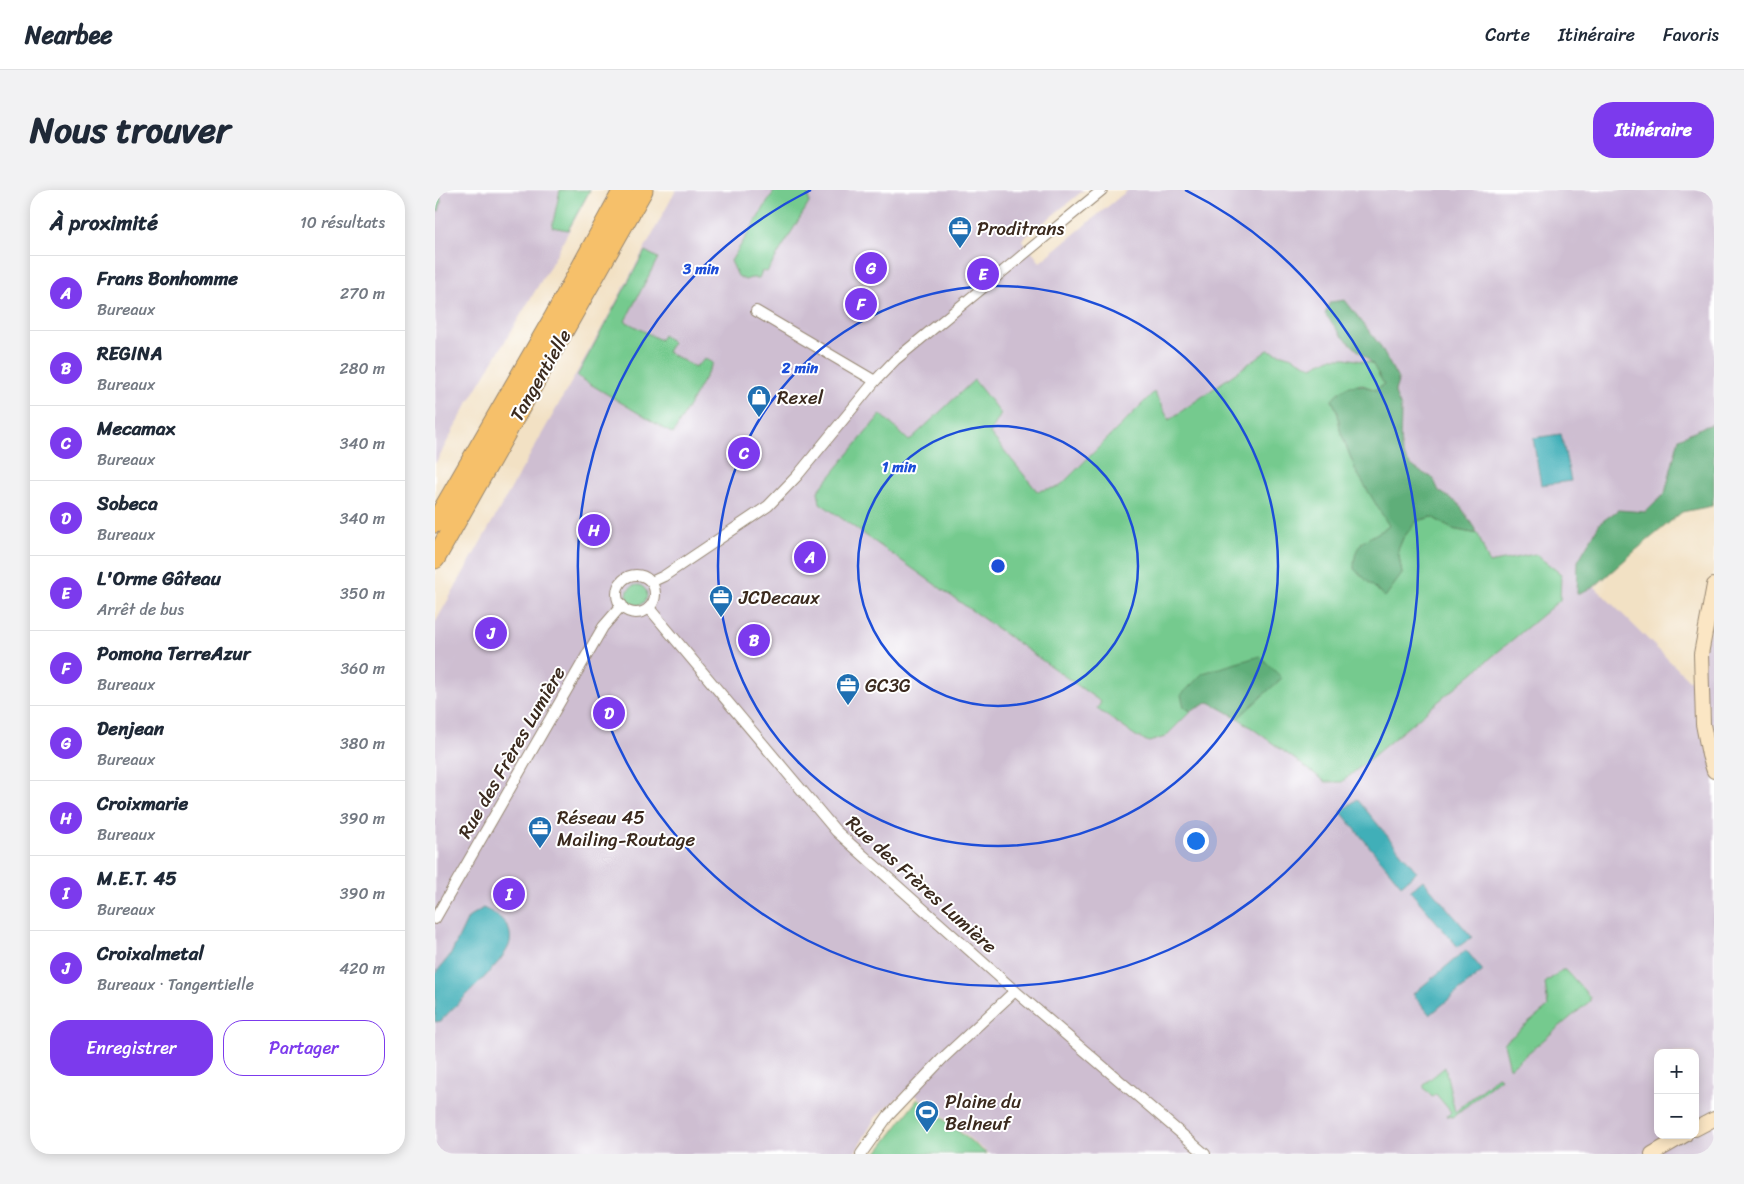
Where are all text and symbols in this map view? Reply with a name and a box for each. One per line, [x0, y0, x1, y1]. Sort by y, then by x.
text: Nearbee [25, 14, 113, 56]
text: Carte [1485, 19, 1530, 51]
text: Itinéraire [1558, 19, 1635, 51]
text: Favoris [1663, 19, 1719, 51]
text: Nous trouver [30, 99, 230, 161]
button: Itinéraire [1593, 102, 1714, 158]
text: À proximité [50, 204, 158, 242]
text: 10 résultats [300, 208, 385, 237]
place label: Proditrans [977, 212, 1064, 245]
office icon: Proditrans [947, 215, 973, 249]
pin: G [855, 249, 887, 287]
pin: E [967, 255, 999, 293]
text: 3 min [682, 256, 720, 282]
text: Frans Bonhomme [97, 262, 238, 295]
text: A [61, 279, 71, 308]
text: 270 m [340, 279, 385, 308]
pin: F [845, 285, 877, 323]
text: Bureaux [97, 295, 155, 324]
street label: Tangentielle [501, 323, 580, 428]
text: REGINA [97, 337, 162, 370]
text: B [61, 354, 71, 383]
text: 280 m [340, 354, 385, 383]
text: 2 min [781, 355, 819, 381]
text: Bureaux [97, 370, 155, 399]
place label: Rexel [777, 381, 824, 414]
shop icon: Rexel [746, 384, 772, 418]
text: Mecamax [97, 412, 175, 445]
text: C [61, 429, 71, 458]
text: 340 m [340, 429, 385, 458]
pin: C [728, 434, 760, 472]
text: Bureaux [97, 445, 155, 474]
text: 1 min [882, 454, 917, 480]
text: Sobeca [97, 487, 158, 520]
text: D [61, 504, 71, 533]
text: 340 m [340, 504, 385, 533]
pin: H [578, 511, 610, 549]
text: Bureaux [97, 520, 155, 549]
pin: A [794, 538, 826, 576]
centre of rings [989, 557, 1007, 575]
text: L'Orme Gâteau [97, 562, 221, 595]
text: E [62, 579, 70, 608]
text: 350 m [340, 579, 385, 608]
place label: JCDecaux [738, 581, 820, 614]
office icon: JCDecaux [708, 584, 734, 618]
text: Arrêt de bus [97, 595, 184, 624]
pin: J [475, 614, 507, 652]
pin: B [738, 621, 770, 659]
text: Pomona TerreAzur [97, 637, 251, 670]
text: F [62, 654, 70, 683]
text: 360 m [341, 654, 385, 683]
street label: Rue des Frères Lumière [449, 660, 574, 845]
place label: GC3G [865, 669, 911, 702]
text: Bureaux [97, 670, 155, 699]
office icon: GC3G [835, 672, 861, 706]
pin: D [593, 694, 625, 732]
text: Denjean [97, 712, 164, 745]
text: G [61, 729, 71, 758]
text: 380 m [340, 729, 385, 758]
text: Bureaux [97, 745, 155, 774]
text: Croixmarie [97, 787, 188, 820]
place label: Réseau 45 Mailing-Routage [557, 801, 695, 856]
text: H [60, 804, 72, 833]
text: 390 m [340, 804, 385, 833]
street label: Rue des Frères Lumière [838, 807, 1005, 962]
office icon: Réseau 45 Mailing-Routage [527, 815, 553, 849]
text: Bureaux [97, 820, 155, 849]
your location [1183, 828, 1209, 854]
text: M.E.T. 45 [97, 862, 177, 895]
pin: I [493, 875, 525, 913]
text: I [63, 879, 69, 908]
text: 390 m [340, 879, 385, 908]
text: Bureaux [97, 895, 155, 924]
text: Croixalmetal [97, 937, 204, 970]
text: J [62, 954, 70, 983]
text: 420 m [339, 954, 385, 983]
text: Bureaux · Tangentielle [97, 970, 254, 999]
button: Enregistrer [50, 1020, 213, 1076]
button: Partager [223, 1020, 385, 1076]
map controls [1654, 1049, 1699, 1139]
button: + [1654, 1049, 1699, 1094]
place label: Plaine du Belneuf [945, 1085, 1021, 1140]
button: − [1654, 1094, 1699, 1139]
sports icon: Plaine du Belneuf [914, 1099, 940, 1133]

